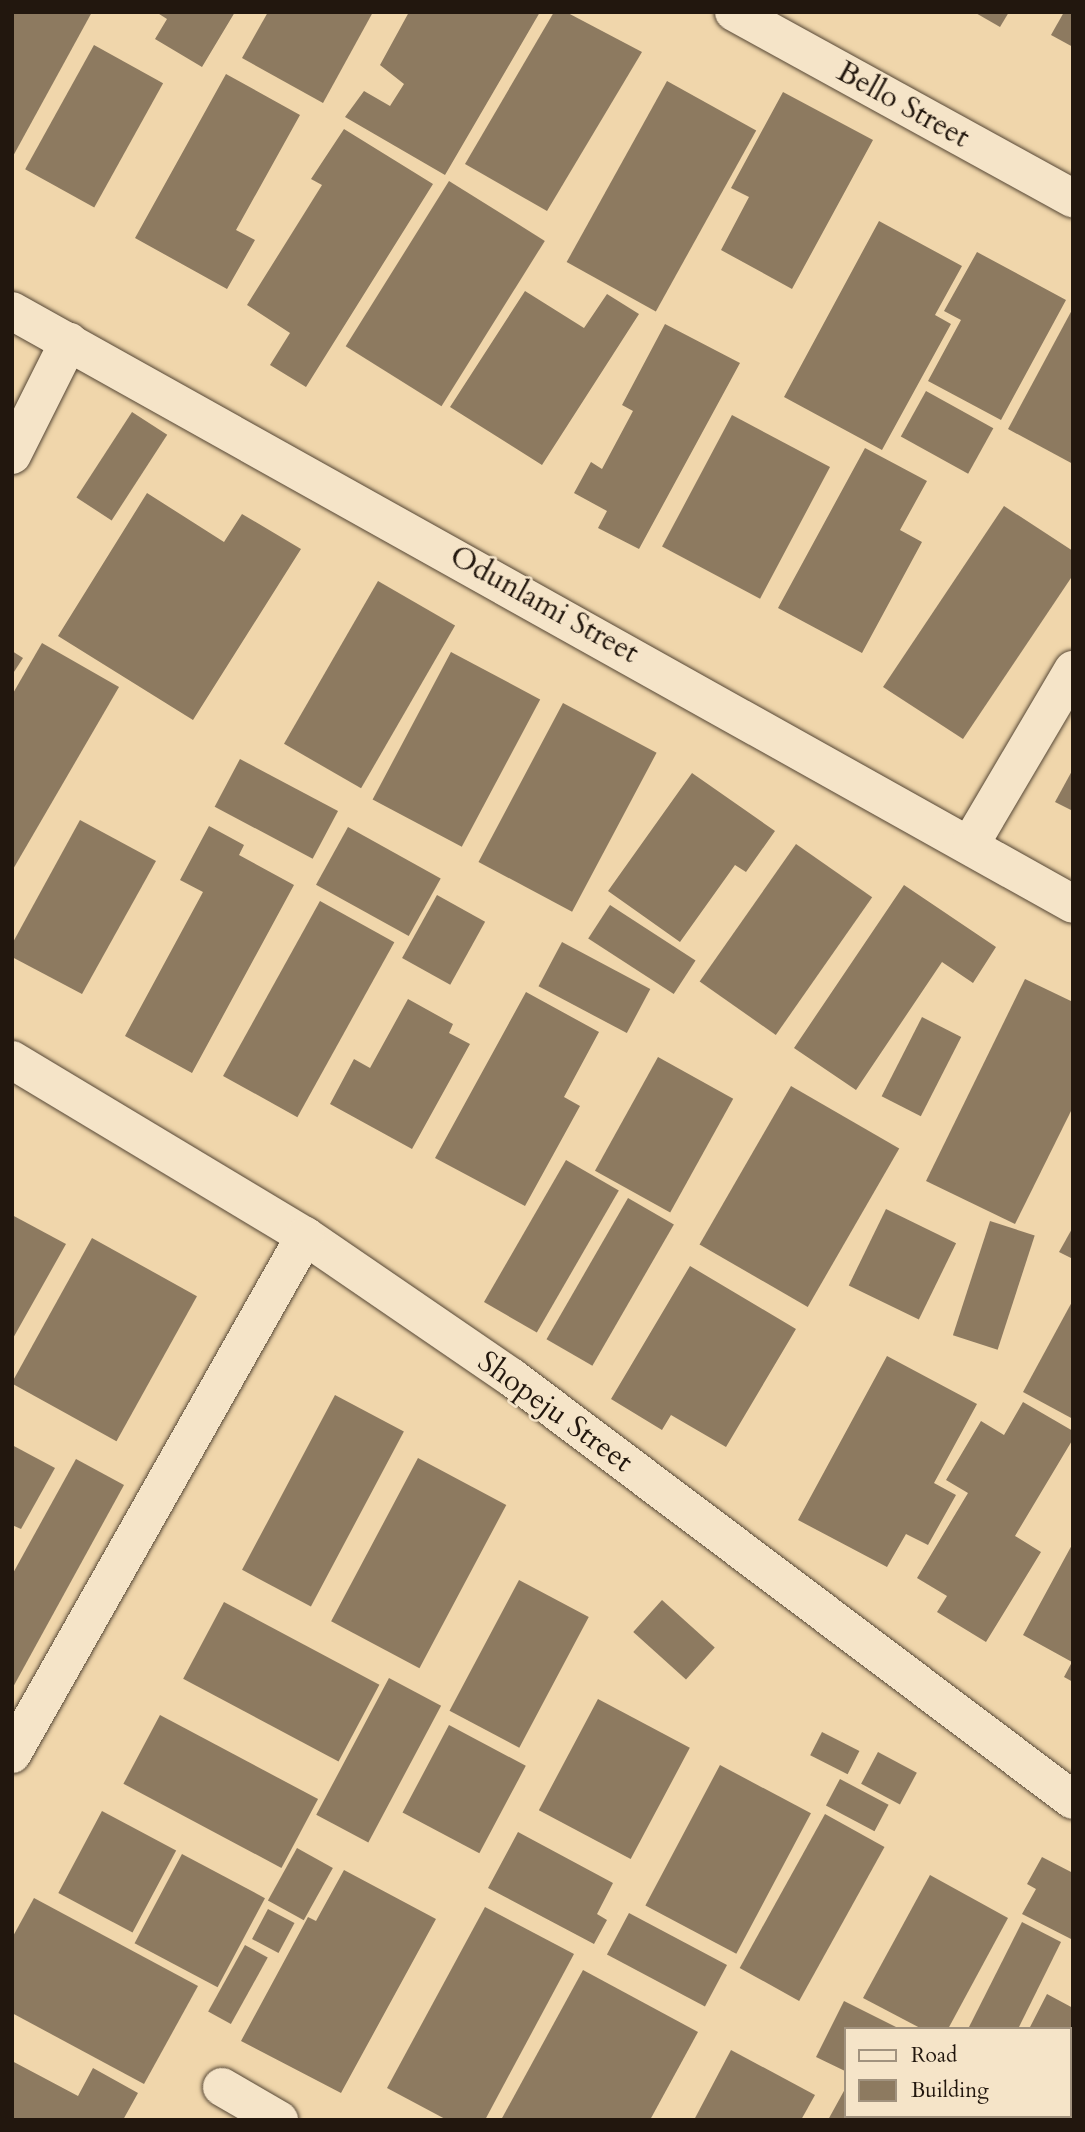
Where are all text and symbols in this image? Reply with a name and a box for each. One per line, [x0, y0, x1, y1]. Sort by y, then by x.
street label: Bello Street [831, 54, 975, 156]
street label: Odunlami Street [443, 538, 645, 672]
street label: Shopeju Street [471, 1344, 639, 1480]
legend [844, 2027, 1071, 2118]
text: Road [911, 2041, 957, 2070]
text: Building [911, 2076, 989, 2105]

